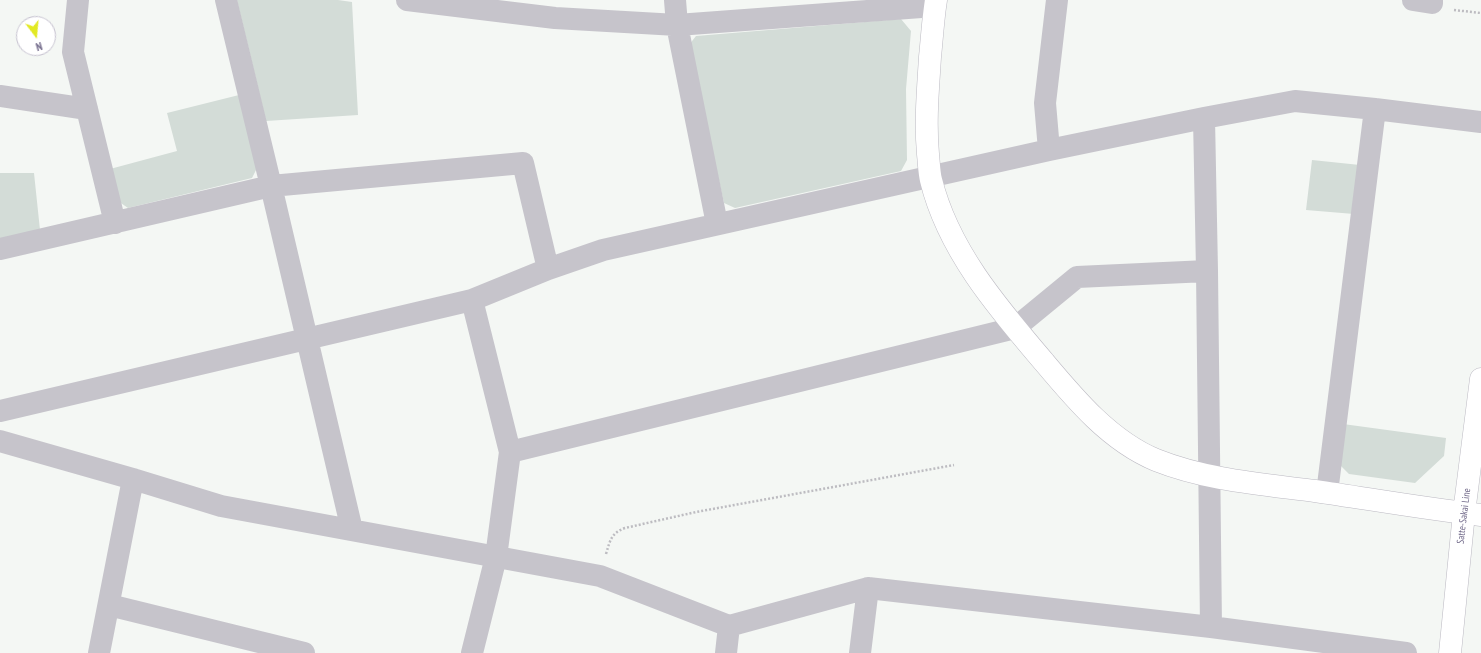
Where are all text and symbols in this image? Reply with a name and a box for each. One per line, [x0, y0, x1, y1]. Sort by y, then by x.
north arrow [16, 16, 56, 56]
text: N [34, 39, 44, 54]
street label: Satte-Sakai Line [1455, 487, 1473, 545]

